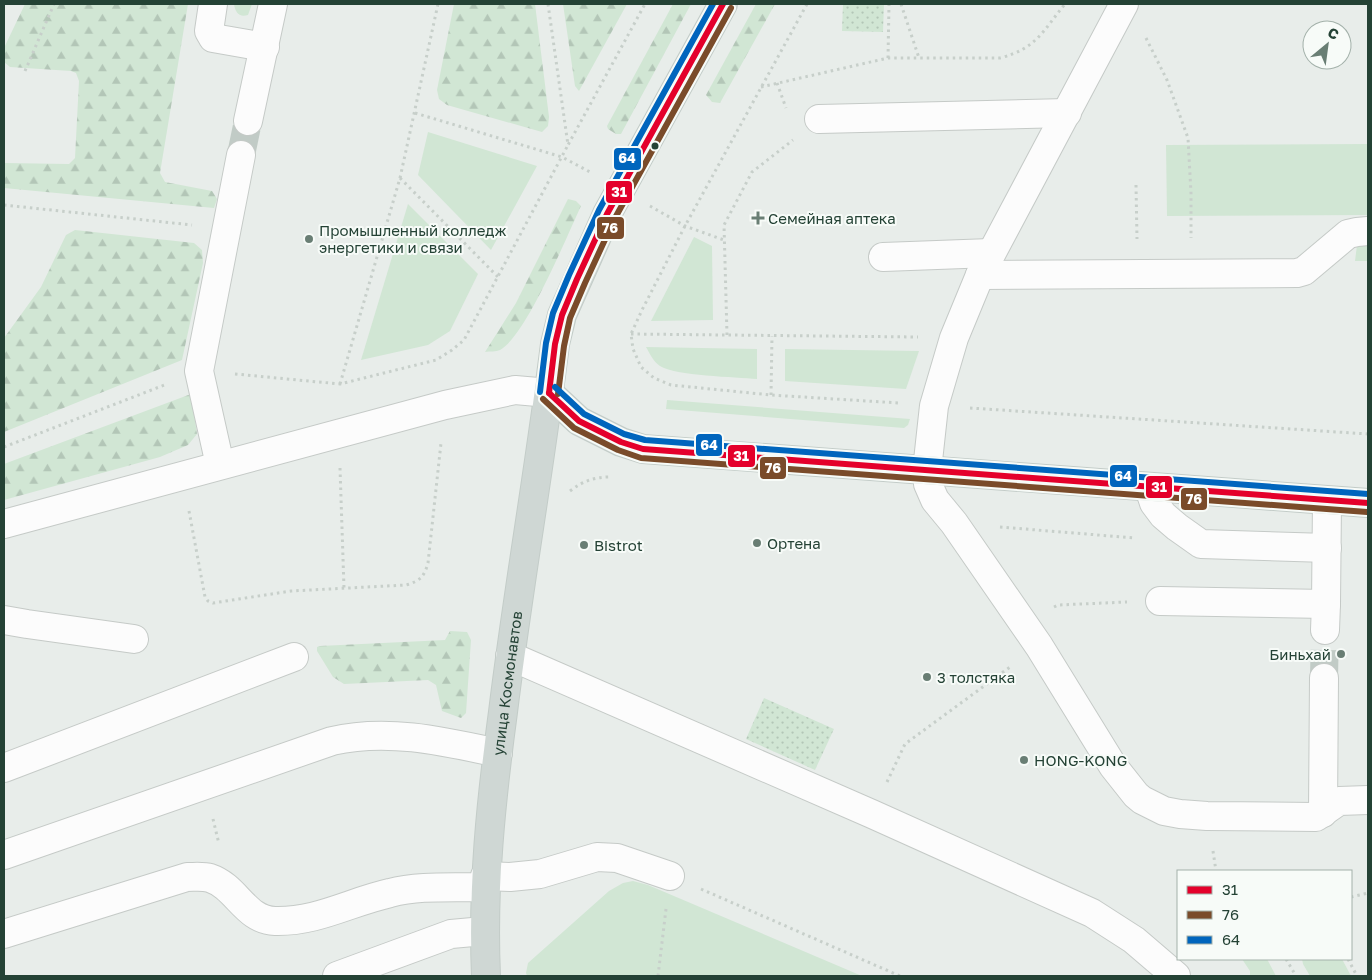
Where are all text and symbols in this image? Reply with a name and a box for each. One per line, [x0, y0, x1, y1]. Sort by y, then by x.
north arrow [1302, 20, 1352, 70]
text: С [1325, 23, 1342, 43]
unlabelled marker [650, 141, 660, 151]
line badge: 64 [613, 147, 642, 171]
text: 64 [618, 149, 636, 166]
line badge: 31 [605, 180, 633, 204]
text: 31 [611, 183, 627, 200]
place label: Семейная аптека [768, 209, 896, 227]
marker: Семейная аптека [752, 212, 764, 224]
line badge: 76 [596, 216, 625, 240]
text: 76 [602, 219, 618, 236]
place label: Промышленный колледж энергетики и связи [319, 221, 507, 256]
marker: Промышленный колледж энергетики и связи [303, 233, 315, 245]
line badge: 64 [695, 433, 723, 457]
text: 64 [700, 436, 718, 453]
line badge: 31 [727, 444, 756, 468]
text: 31 [733, 447, 749, 464]
line badge: 76 [759, 456, 787, 480]
text: 76 [765, 459, 781, 476]
line badge: 64 [1109, 464, 1138, 488]
text: 64 [1114, 467, 1132, 484]
line badge: 31 [1145, 475, 1173, 499]
text: 31 [1151, 478, 1167, 495]
line badge: 76 [1180, 487, 1208, 511]
text: 76 [1186, 490, 1202, 507]
place label: Ортена [767, 534, 821, 552]
place label: Bistrot [594, 536, 643, 554]
marker: Ортена [751, 537, 763, 549]
marker: Bistrot [578, 539, 590, 551]
street label: улица Космонавтов [488, 610, 526, 757]
place label: Биньхай [1269, 645, 1331, 663]
marker: Биньхай [1335, 648, 1347, 660]
place label: 3 толстяка [937, 668, 1015, 686]
marker: 3 толстяка [921, 671, 933, 683]
place label: HONG-KONG [1034, 751, 1127, 769]
marker: HONG-KONG [1018, 754, 1030, 766]
legend [1177, 870, 1352, 960]
text: 31 [1222, 880, 1238, 898]
text: 76 [1222, 905, 1239, 923]
text: 64 [1222, 930, 1240, 948]

